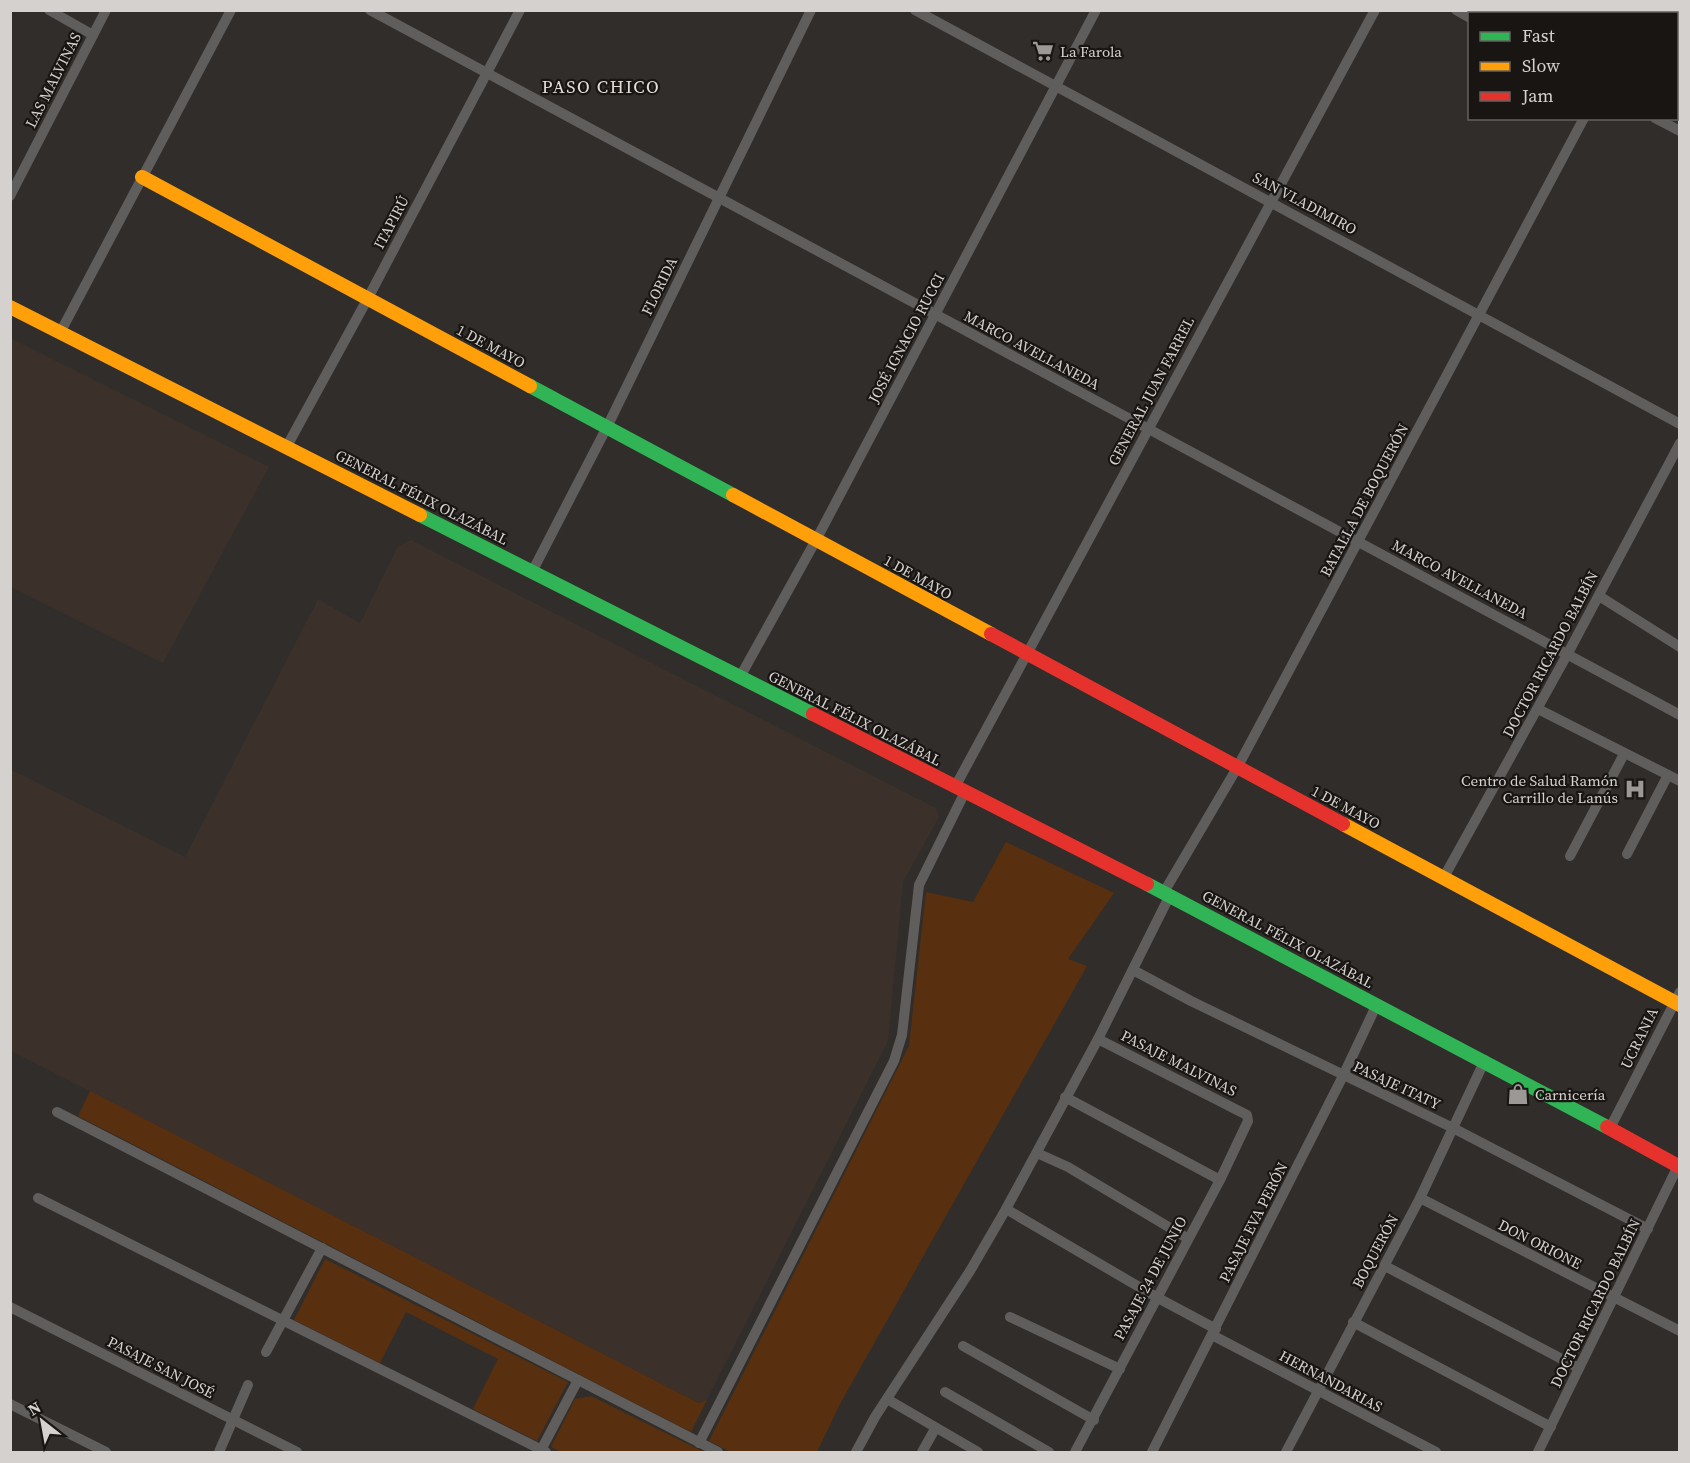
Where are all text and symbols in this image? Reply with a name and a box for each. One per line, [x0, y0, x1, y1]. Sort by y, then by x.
legend [1468, 12, 1678, 120]
text: Fast [1522, 23, 1555, 48]
street label: LAS MALVINAS [20, 28, 86, 131]
supermarket icon: La Farola [1031, 39, 1055, 63]
place label: La Farola [1060, 41, 1122, 62]
text: Slow [1522, 53, 1560, 78]
district label: PASO CHICO [542, 74, 660, 99]
text: Jam [1521, 83, 1554, 108]
street label: SAN VLADIMIRO [1249, 167, 1361, 239]
street label: ITAPIRÚ [368, 191, 414, 252]
street label: FLORIDA [636, 253, 682, 319]
street label: JOSÉ IGNACIO RUCCI [862, 269, 949, 408]
street label: MARCO AVELLANEDA [961, 305, 1104, 395]
street label: GENERAL JUAN FARREL [1103, 313, 1199, 469]
street label: 1 DE MAYO [453, 319, 529, 373]
street label: BATALLA DE BOQUERÓN [1315, 420, 1413, 580]
street label: GENERAL FÉLIX OLAZÁBAL [332, 444, 512, 550]
street label: MARCO AVELLANEDA [1389, 534, 1532, 624]
street label: 1 DE MAYO [880, 550, 956, 604]
street label: DOCTOR RICARDO BALBÍN [1497, 567, 1603, 741]
street label: GENERAL FÉLIX OLAZÁBAL [765, 665, 945, 771]
place label: Centro de Salud Ramón Carrillo de Lanús [1461, 770, 1618, 808]
hospital icon: Centro de Salud Ramón Carrillo de Lanús [1623, 777, 1647, 801]
street label: 1 DE MAYO [1308, 780, 1384, 834]
street label: GENERAL FÉLIX OLAZÁBAL [1199, 885, 1377, 993]
street label: UCRANIA [1615, 1004, 1663, 1072]
street label: PASAJE MALVINAS [1117, 1025, 1241, 1101]
street label: PASAJE ITATY [1350, 1056, 1445, 1115]
shop icon: Carnicería [1506, 1082, 1530, 1106]
place label: Carnicería [1535, 1084, 1606, 1105]
street label: PASAJE EVA PERÓN [1214, 1158, 1292, 1286]
street label: BOQUERÓN [1347, 1210, 1403, 1292]
street label: PASAJE 24 DE JUNIO [1108, 1212, 1192, 1344]
street label: DON ORIONE [1495, 1214, 1585, 1274]
street label: DOCTOR RICARDO BALBÍN [1545, 1215, 1645, 1391]
street label: PASAJE SAN JOSÉ [104, 1331, 218, 1403]
street label: HERNANDARIAS [1276, 1345, 1387, 1417]
north arrow [12, 1391, 72, 1451]
text: N [24, 1396, 45, 1421]

